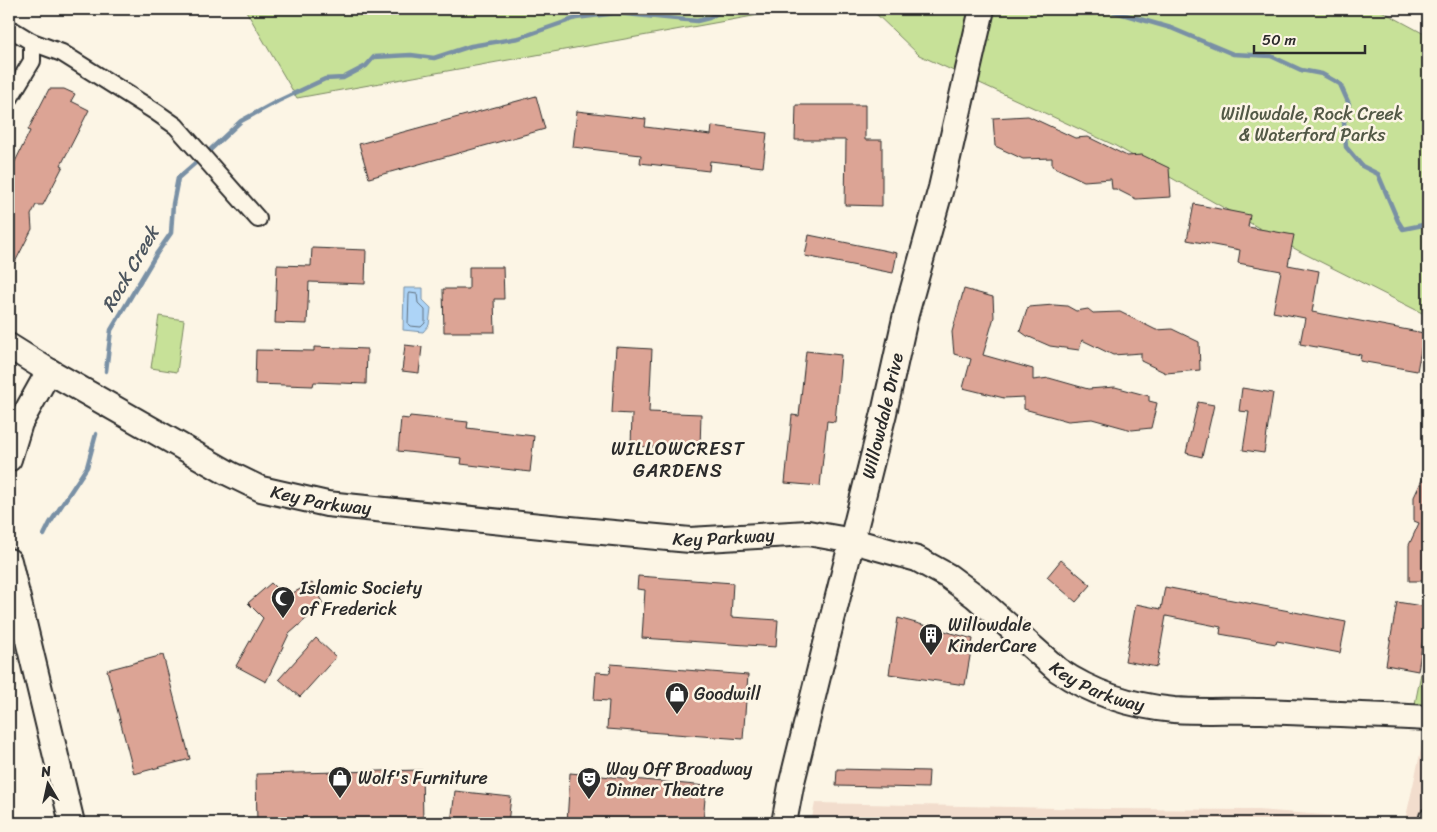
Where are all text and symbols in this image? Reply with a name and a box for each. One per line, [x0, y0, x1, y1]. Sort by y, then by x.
scale bar [1254, 22, 1366, 54]
text: 50 m [1262, 27, 1297, 53]
park label: Willowdale, Rock Creek & Waterford Parks [1221, 98, 1403, 151]
water label: Rock Creek [92, 217, 169, 318]
street label: Willowdale Drive [852, 349, 913, 482]
district label: WILLOWCREST GARDENS [611, 432, 745, 487]
street label: Key Parkway [267, 476, 373, 525]
street label: Key Parkway [671, 519, 776, 556]
place label: Islamic Society of Frederick [299, 572, 423, 625]
mosque icon: Islamic Society of Frederick [270, 585, 296, 619]
place label: Willowdale KinderCare [948, 609, 1037, 662]
building icon: Willowdale KinderCare [918, 622, 944, 656]
street label: Key Parkway [1042, 653, 1148, 721]
place label: Goodwill [694, 678, 762, 710]
shop icon: Goodwill [664, 681, 690, 715]
place label: Way Off Broadway Dinner Theatre [606, 753, 753, 806]
text: N [38, 759, 53, 785]
north arrow [22, 760, 72, 810]
place label: Wolf's Furniture [358, 762, 488, 794]
shop icon: Wolf's Furniture [327, 765, 353, 799]
theatre icon: Way Off Broadway Dinner Theatre [576, 766, 602, 800]

